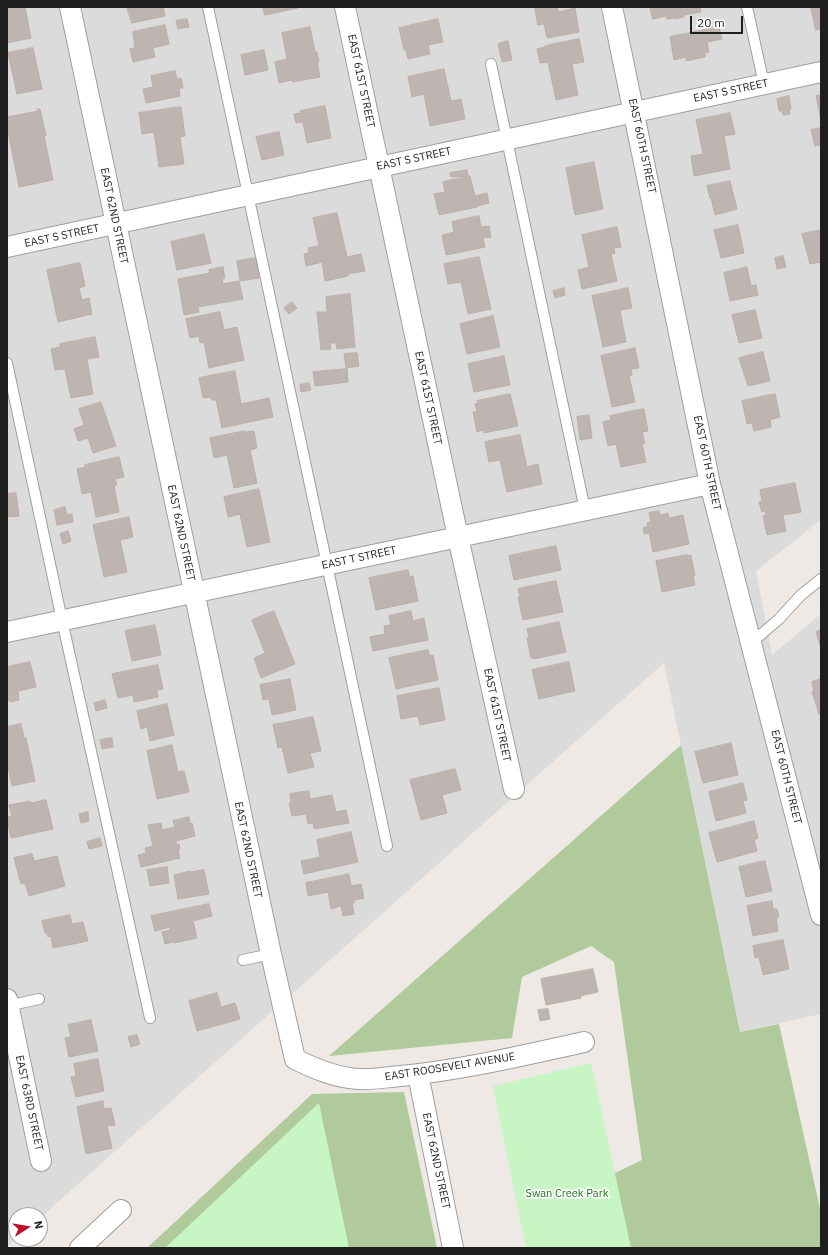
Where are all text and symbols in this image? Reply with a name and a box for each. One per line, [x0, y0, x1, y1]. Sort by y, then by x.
scale bar [692, 8, 745, 34]
text: 20 m [697, 15, 725, 30]
street label: EAST 61ST STREET [345, 33, 377, 129]
street label: EAST S STREET [692, 77, 770, 105]
street label: EAST 60TH STREET [625, 97, 659, 195]
street label: EAST S STREET [375, 145, 453, 173]
street label: EAST 62ND STREET [97, 167, 131, 265]
street label: EAST S STREET [23, 222, 101, 250]
street label: EAST 61ST STREET [412, 350, 444, 446]
street label: EAST 60TH STREET [690, 414, 724, 512]
street label: EAST 62ND STREET [164, 484, 198, 582]
street label: EAST T STREET [320, 544, 398, 572]
street label: EAST 61ST STREET [481, 667, 513, 763]
street label: EAST 60TH STREET [768, 728, 804, 826]
street label: EAST 62ND STREET [231, 801, 265, 899]
street label: EAST ROOSEVELT AVENUE [384, 1050, 516, 1084]
street label: EAST 63RD STREET [12, 1054, 46, 1152]
street label: EAST 62ND STREET [419, 1112, 453, 1210]
park label: Swan Creek Park [525, 1187, 609, 1201]
north arrow [8, 1207, 48, 1247]
text: N [31, 1219, 46, 1230]

